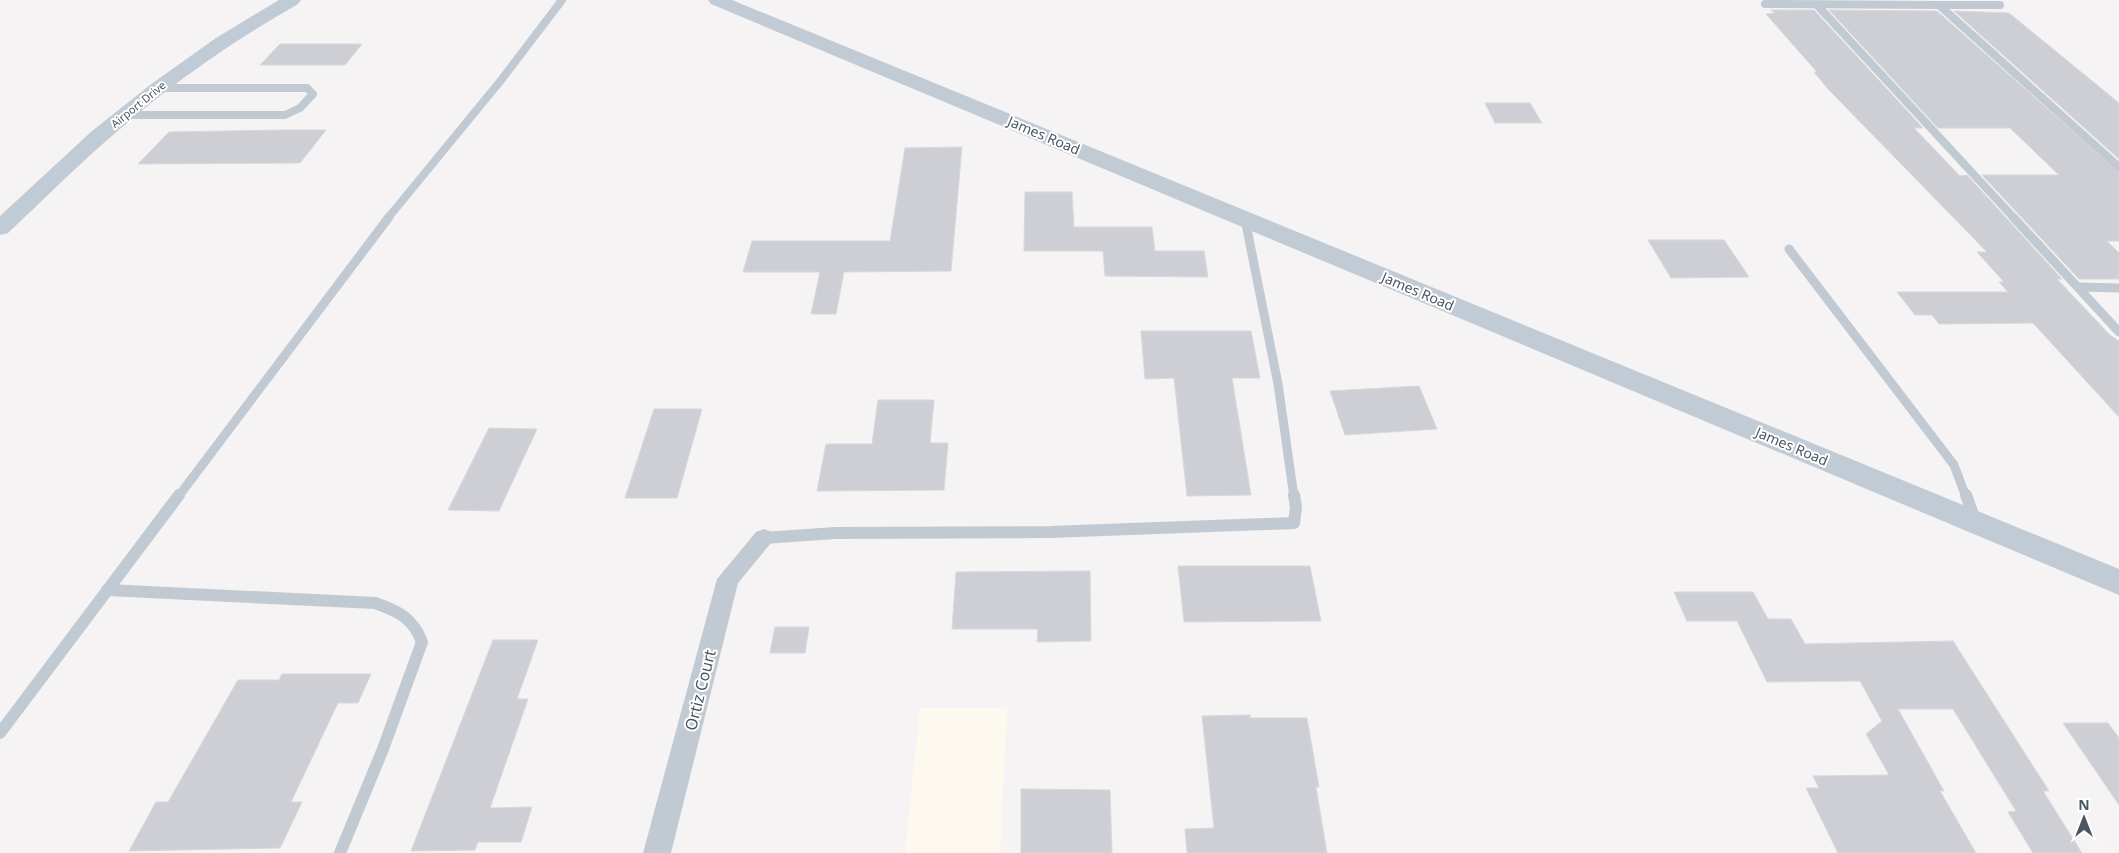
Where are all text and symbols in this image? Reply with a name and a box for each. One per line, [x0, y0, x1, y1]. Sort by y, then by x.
street label: Airport Drive [107, 77, 169, 131]
street label: James Road [1003, 110, 1083, 159]
street label: James Road [1377, 266, 1457, 315]
street label: James Road [1751, 421, 1831, 470]
street label: Ortiz Court [679, 647, 721, 733]
north arrow [2059, 793, 2109, 843]
text: N [2078, 795, 2090, 814]

